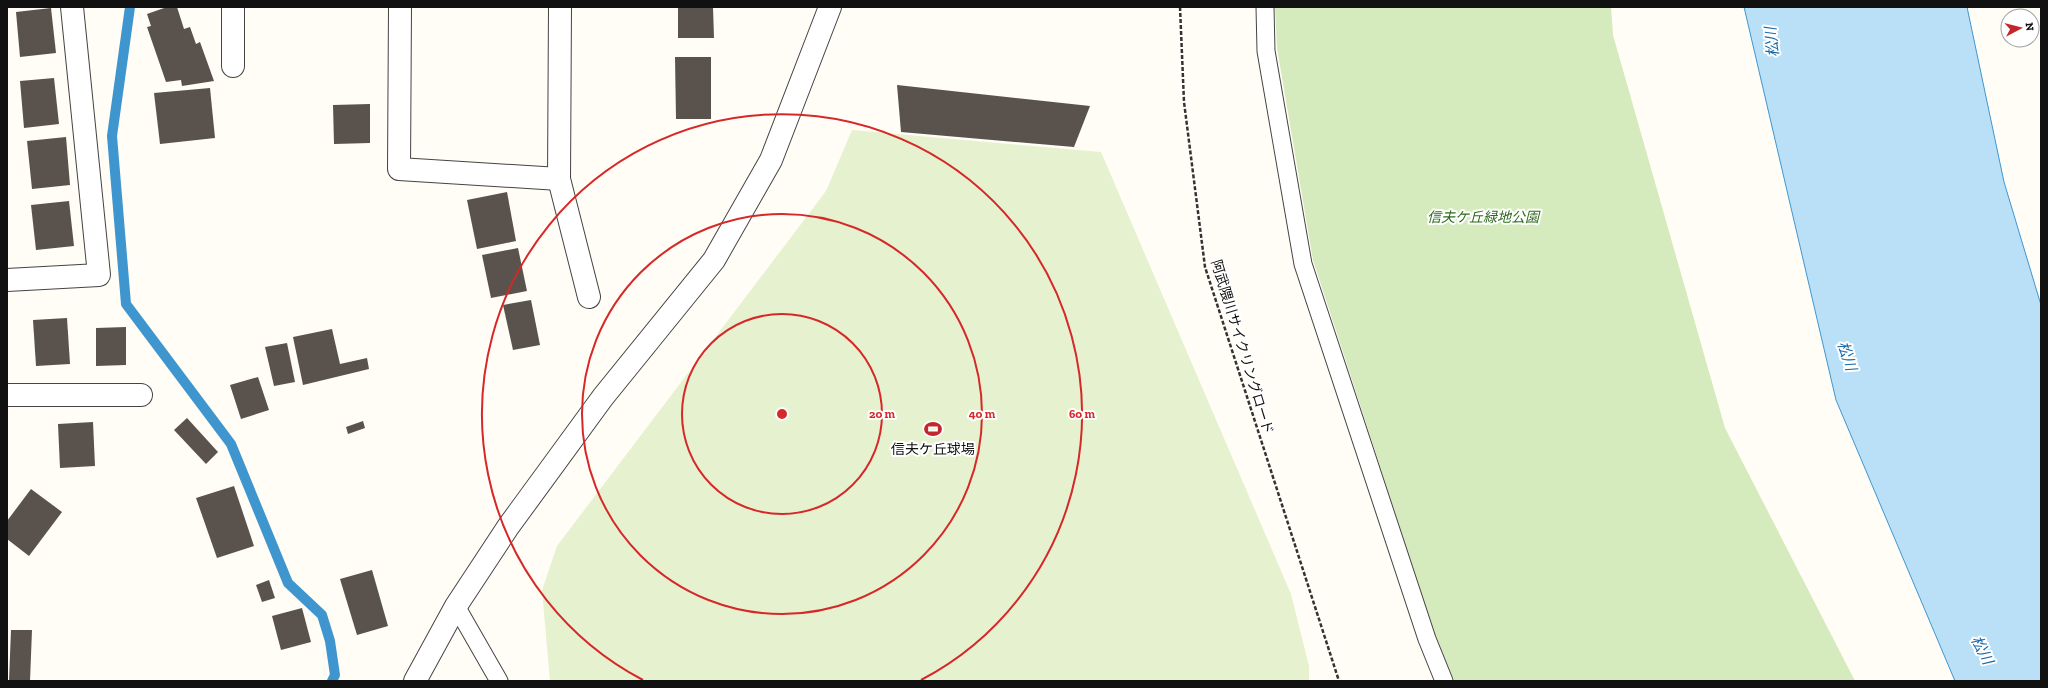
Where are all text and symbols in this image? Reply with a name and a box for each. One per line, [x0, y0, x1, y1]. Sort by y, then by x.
north arrow [2000, 8, 2040, 48]
text: N [2022, 22, 2036, 32]
water label: 松川 [1761, 24, 1783, 58]
park label: 信夫ケ丘緑地公園 [1427, 209, 1541, 226]
street label: 阿武隈川サイクリングロード [1207, 258, 1277, 436]
water label: 松川 [1834, 339, 1861, 375]
centre of rings [775, 407, 789, 421]
text: 20 m [869, 407, 896, 421]
text: 40 m [969, 407, 996, 421]
text: 60 m [1069, 407, 1096, 421]
sports icon: 信夫ケ丘球場 [923, 419, 943, 439]
place label: 信夫ケ丘球場 [891, 441, 975, 458]
water label: 松川 [1967, 633, 1998, 669]

